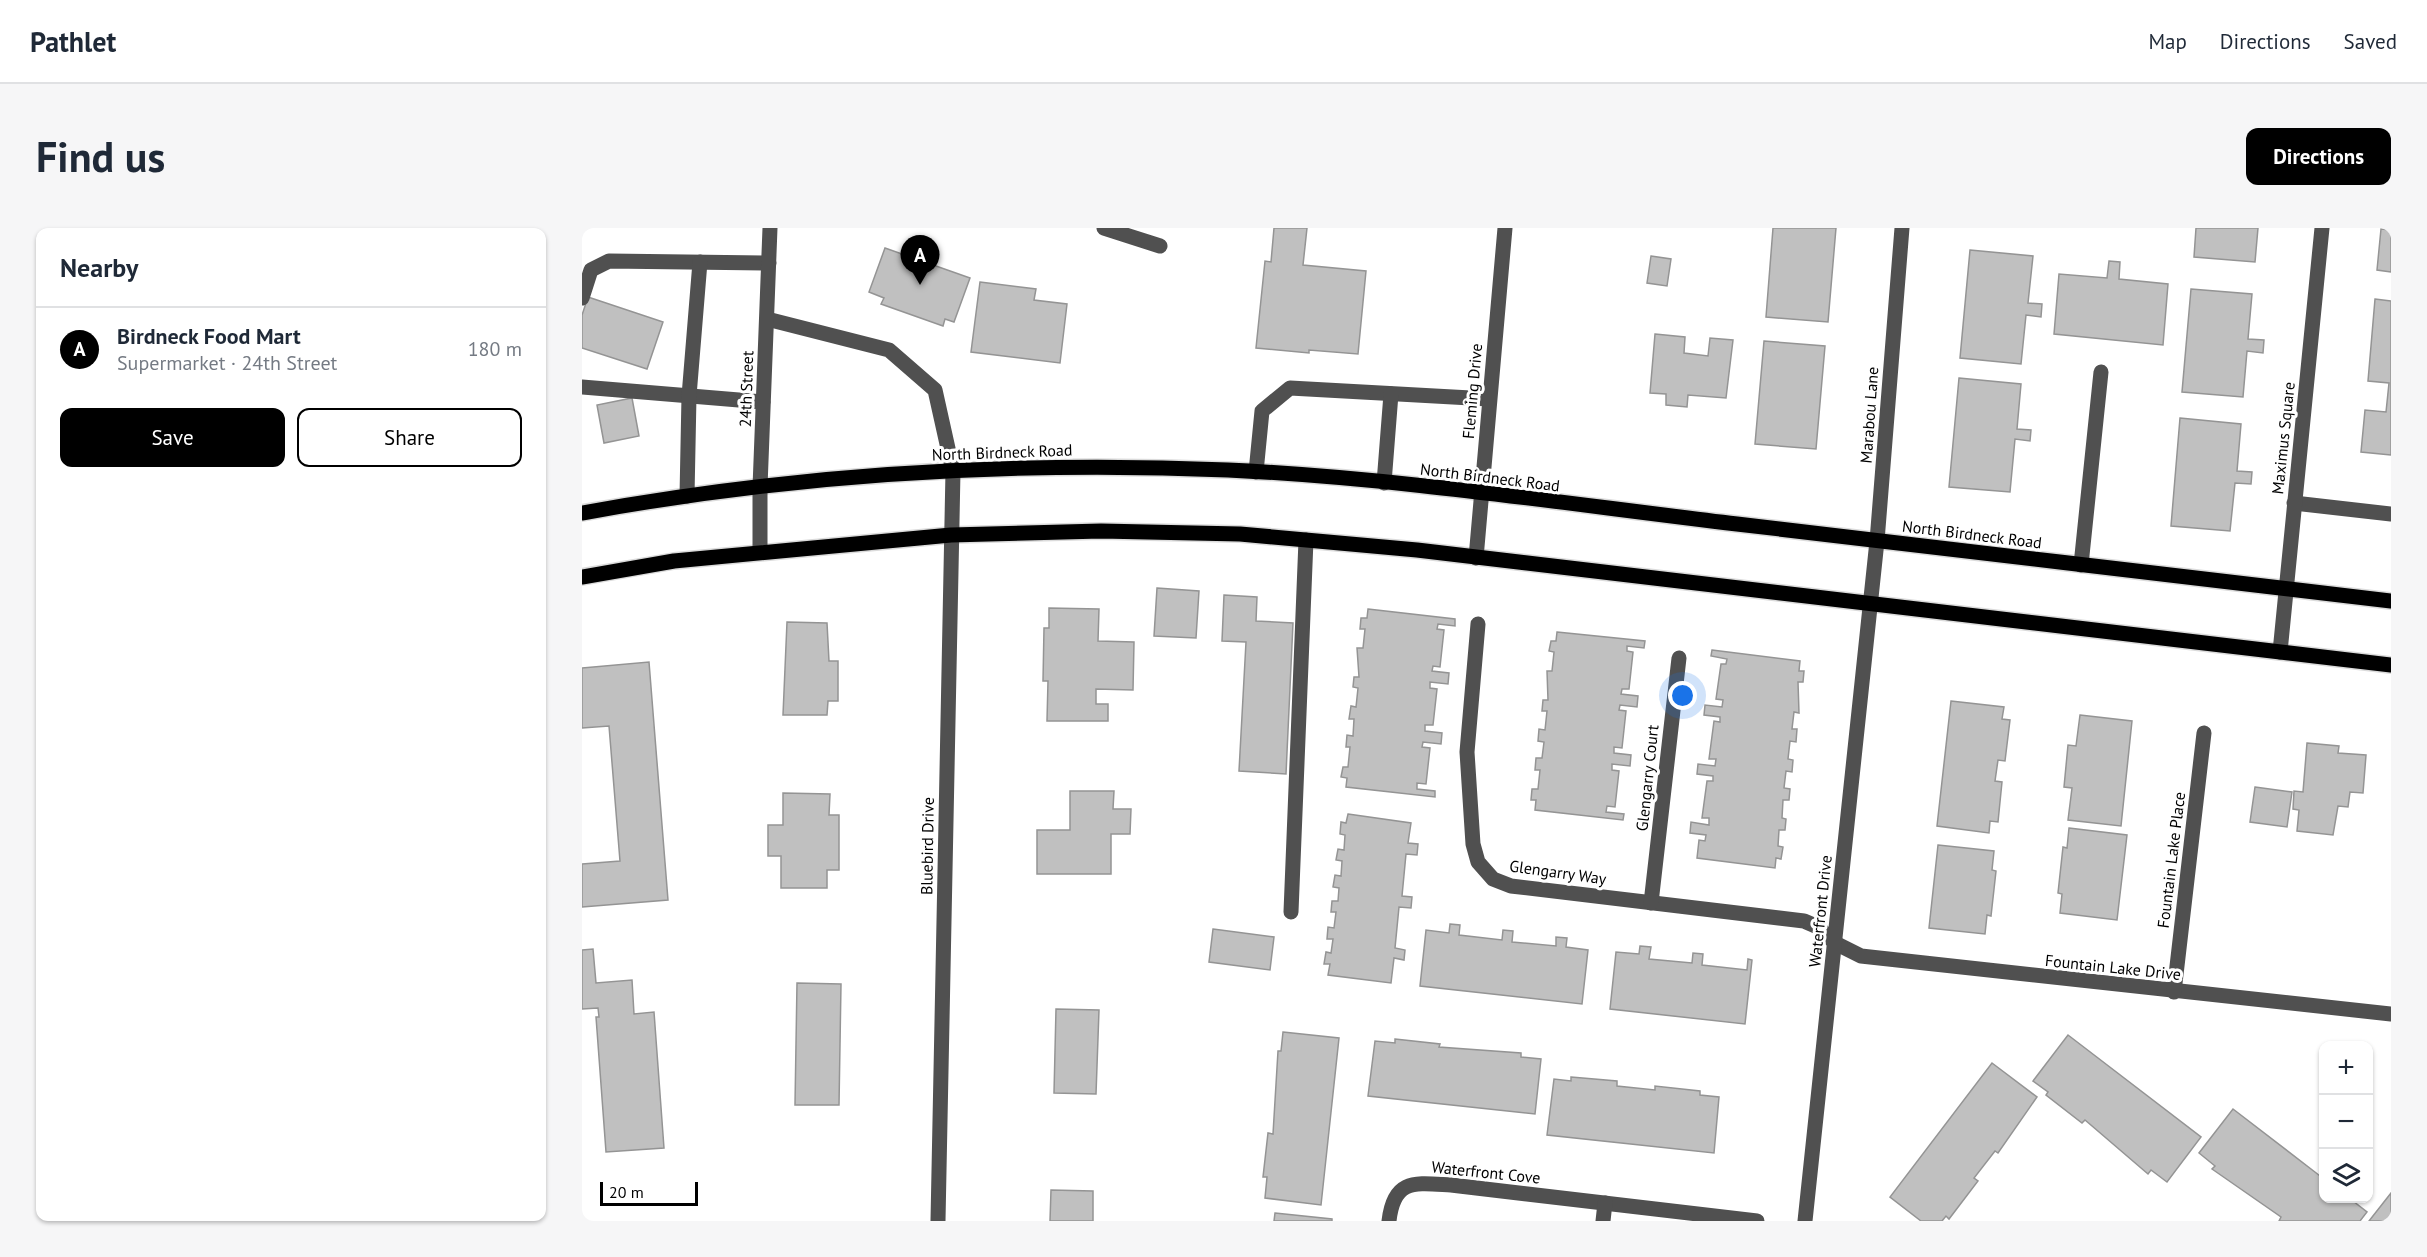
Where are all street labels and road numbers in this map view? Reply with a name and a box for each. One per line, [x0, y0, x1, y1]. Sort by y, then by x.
street label: Fleming Drive [1458, 342, 1486, 440]
street label: 24th Street [735, 350, 757, 428]
street label: Marabou Lane [1856, 366, 1882, 464]
street label: Maximus Square [2267, 381, 2299, 495]
street label: North Birdneck Road [931, 440, 1073, 464]
street label: North Birdneck Road [1419, 459, 1561, 495]
street label: North Birdneck Road [1901, 516, 2043, 552]
street label: Glengarry Court [1631, 723, 1663, 832]
street label: Fountain Lake Place [2153, 791, 2189, 929]
street label: Bluebird Drive [916, 797, 938, 895]
street label: Waterfront Drive [1804, 854, 1836, 968]
street label: Glengarry Way [1508, 855, 1608, 889]
street label: Fountain Lake Drive [2044, 950, 2182, 984]
street label: Waterfront Cove [1430, 1156, 1542, 1188]

